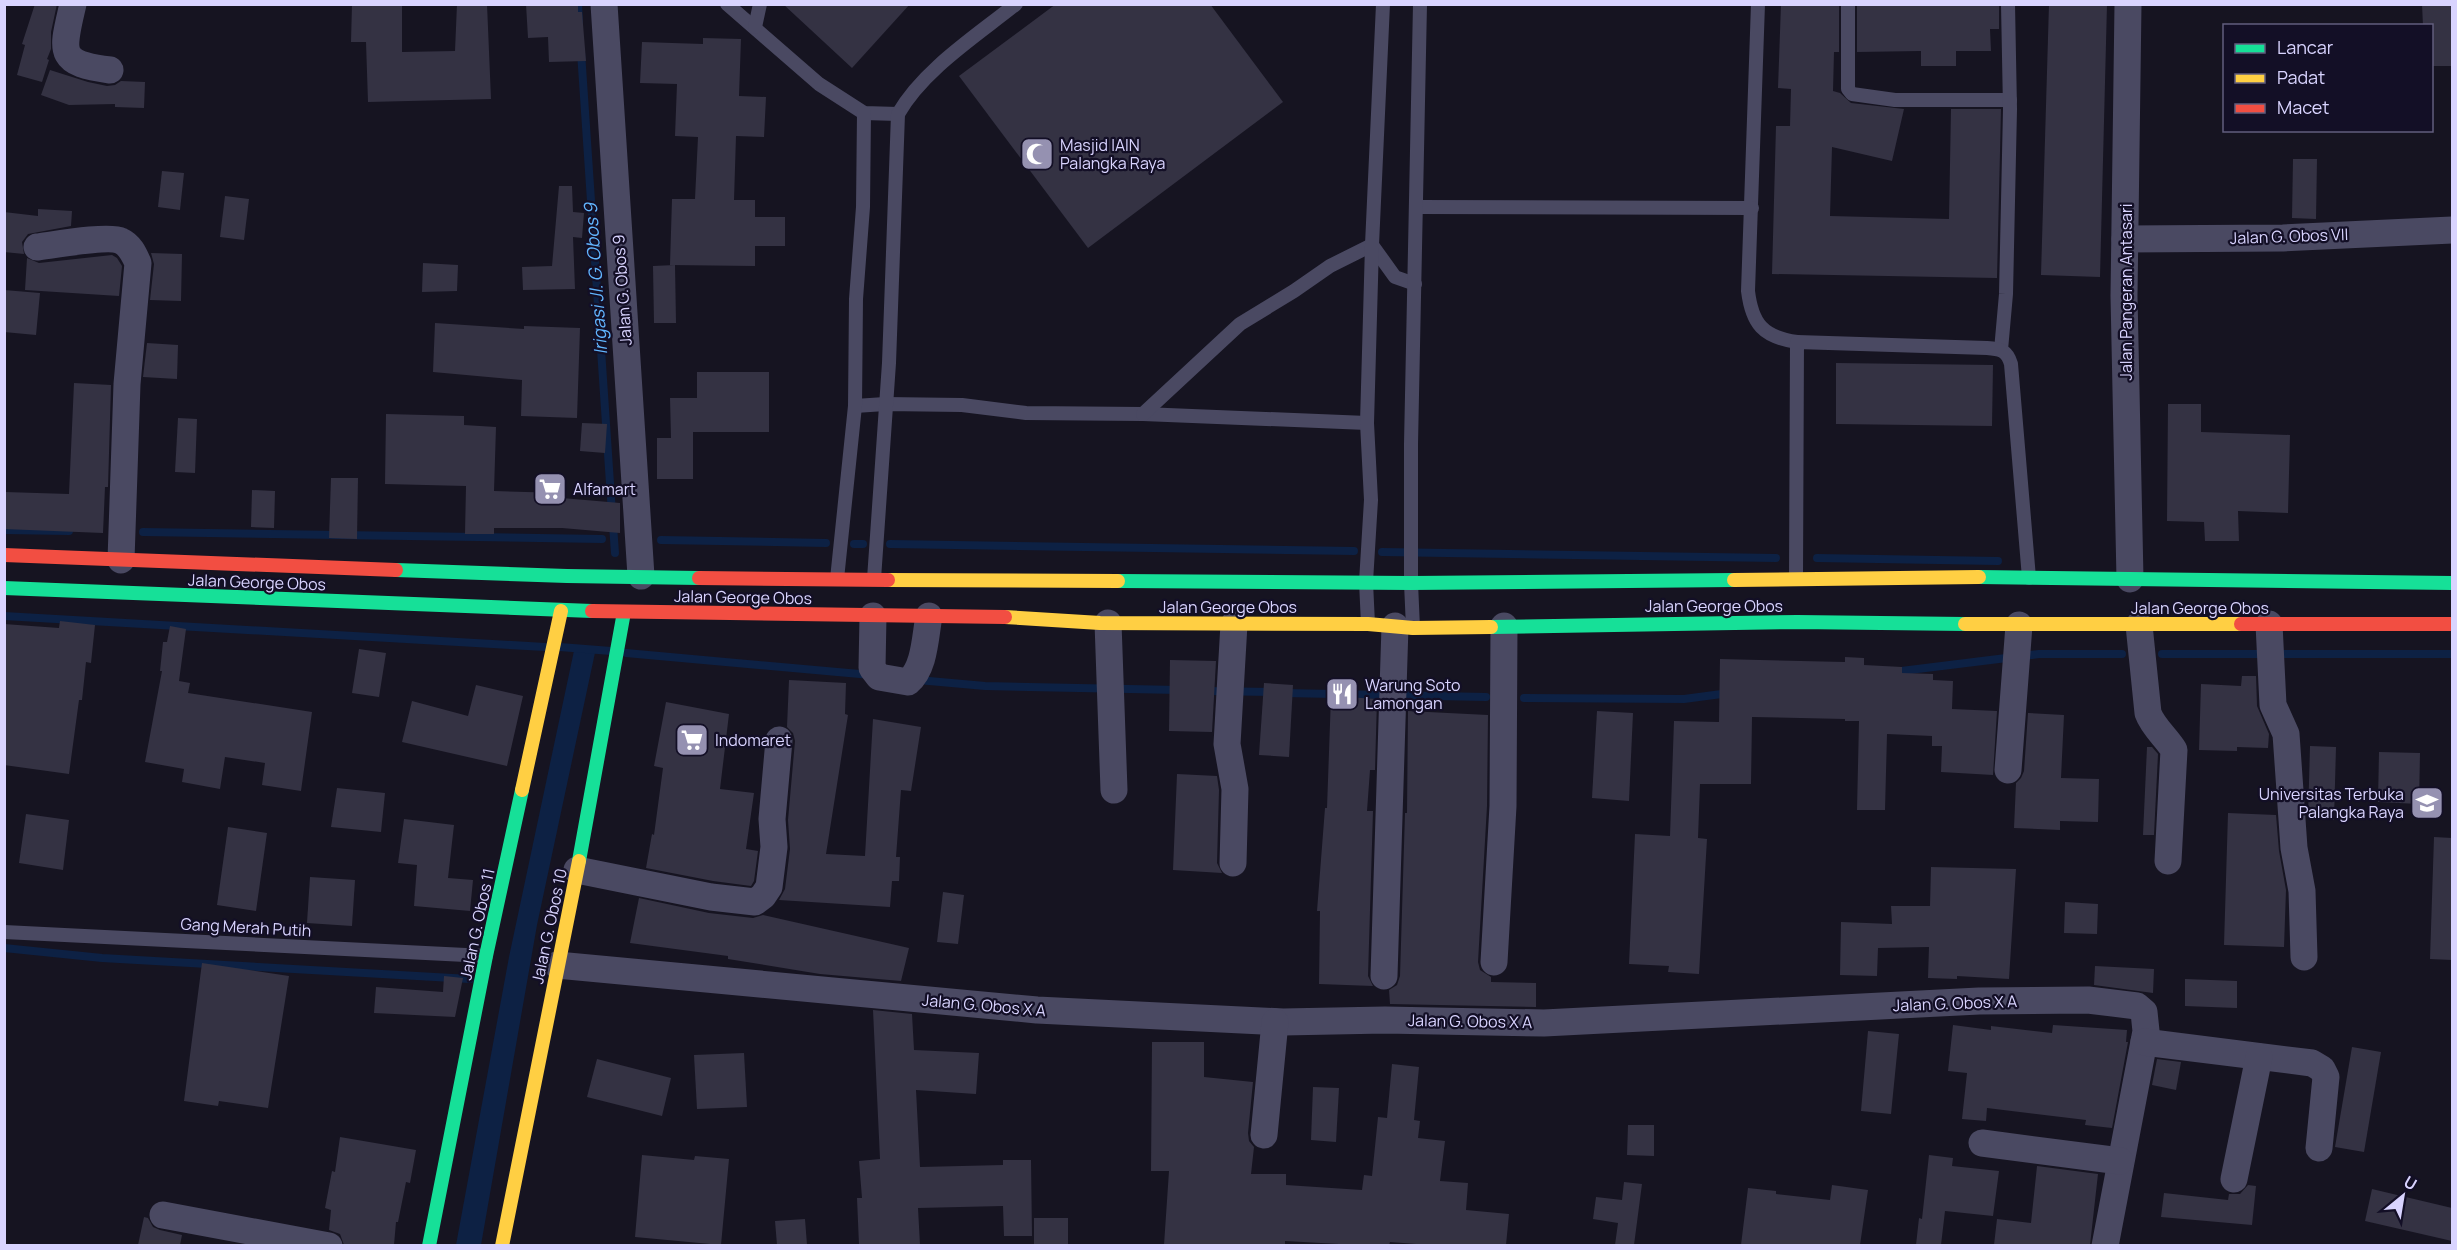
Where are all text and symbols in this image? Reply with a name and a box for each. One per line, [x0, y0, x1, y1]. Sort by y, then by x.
legend [2223, 24, 2433, 132]
text: Lancar [2277, 35, 2334, 59]
text: Padat [2277, 65, 2325, 89]
text: Macet [2277, 95, 2330, 119]
place label: Masjid IAIN Palangka Raya [1060, 134, 1165, 174]
mosque icon: Masjid IAIN Palangka Raya [1019, 136, 1055, 172]
water label: Irigasi Jl. G. Obos 9 [578, 201, 612, 356]
street label: Jalan Pangeran Antasari [2115, 204, 2137, 380]
street label: Jalan G. Obos VII [2229, 223, 2349, 249]
street label: Jalan G. Obos 9 [607, 234, 637, 346]
supermarket icon: Alfamart [532, 471, 568, 507]
place label: Alfamart [573, 478, 636, 500]
street label: Jalan George Obos [188, 569, 326, 595]
street label: Jalan George Obos [674, 585, 812, 609]
street label: Jalan George Obos [1645, 595, 1783, 617]
street label: Jalan George Obos [1159, 596, 1297, 618]
street label: Jalan George Obos [2131, 597, 2269, 619]
place label: Warung Soto Lamongan [1365, 674, 1460, 714]
restaurant icon: Warung Soto Lamongan [1324, 676, 1360, 712]
supermarket icon: Indomaret [674, 722, 710, 758]
place label: Indomaret [715, 729, 791, 751]
place label: Universitas Terbuka Palangka Raya [2259, 783, 2404, 823]
school or university icon: Universitas Terbuka Palangka Raya [2409, 785, 2445, 821]
street label: Jalan G. Obos 11 [454, 866, 500, 982]
street label: Jalan G. Obos 10 [526, 866, 572, 986]
street label: Gang Merah Putih [180, 913, 312, 941]
street label: Jalan G. Obos X A [921, 989, 1047, 1021]
street label: Jalan G. Obos X A [1892, 990, 2018, 1016]
street label: Jalan G. Obos X A [1408, 1009, 1532, 1033]
north arrow [2373, 1166, 2433, 1226]
text: U [2400, 1171, 2421, 1195]

